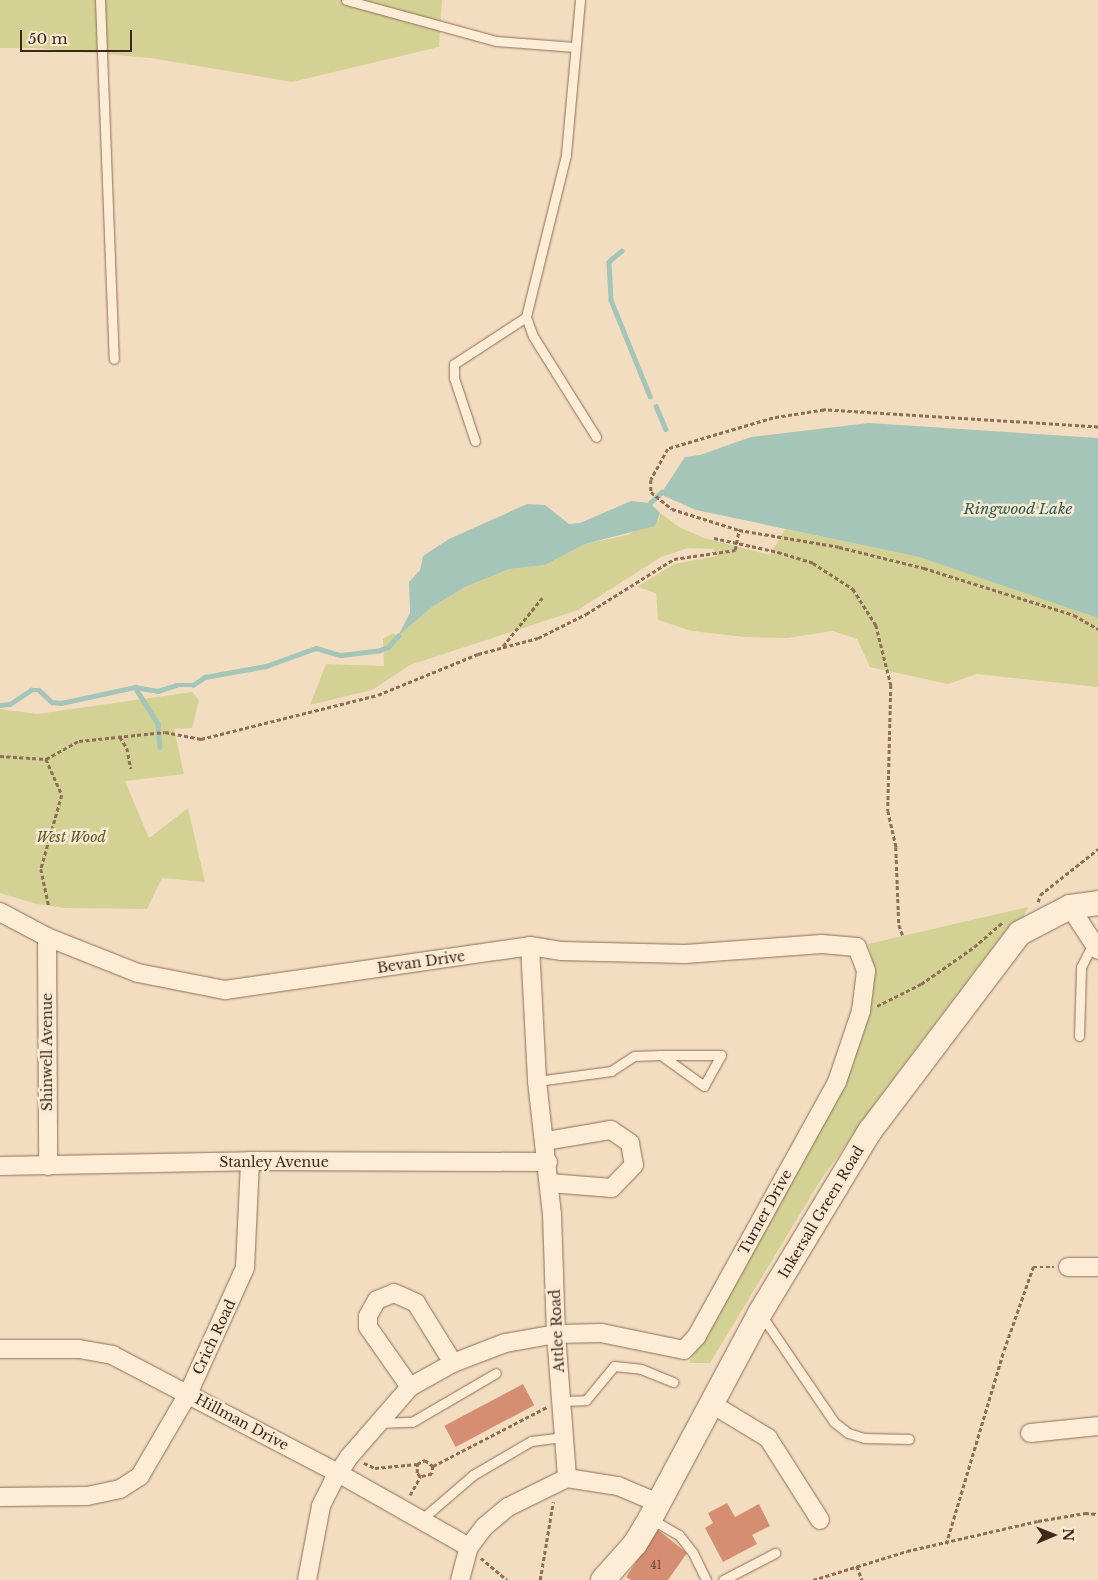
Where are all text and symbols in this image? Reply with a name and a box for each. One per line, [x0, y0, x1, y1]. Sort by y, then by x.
scale bar [22, 20, 135, 52]
text: 50 m [28, 29, 68, 48]
water label: Ringwood Lake [963, 500, 1073, 518]
park label: West Wood [36, 829, 106, 845]
street label: Bevan Drive [376, 948, 466, 976]
street label: Shinwell Avenue [39, 993, 55, 1111]
street label: Inkersall Green Road [775, 1143, 867, 1281]
street label: Stanley Avenue [219, 1154, 329, 1170]
street label: Turner Drive [735, 1166, 795, 1258]
street label: Attlee Road [546, 1289, 568, 1373]
street label: Crich Road [189, 1297, 239, 1377]
street label: Hillman Drive [192, 1390, 292, 1454]
north arrow [1028, 1510, 1078, 1560]
text: N [1059, 1528, 1077, 1541]
house number: 41 [650, 1558, 662, 1572]

